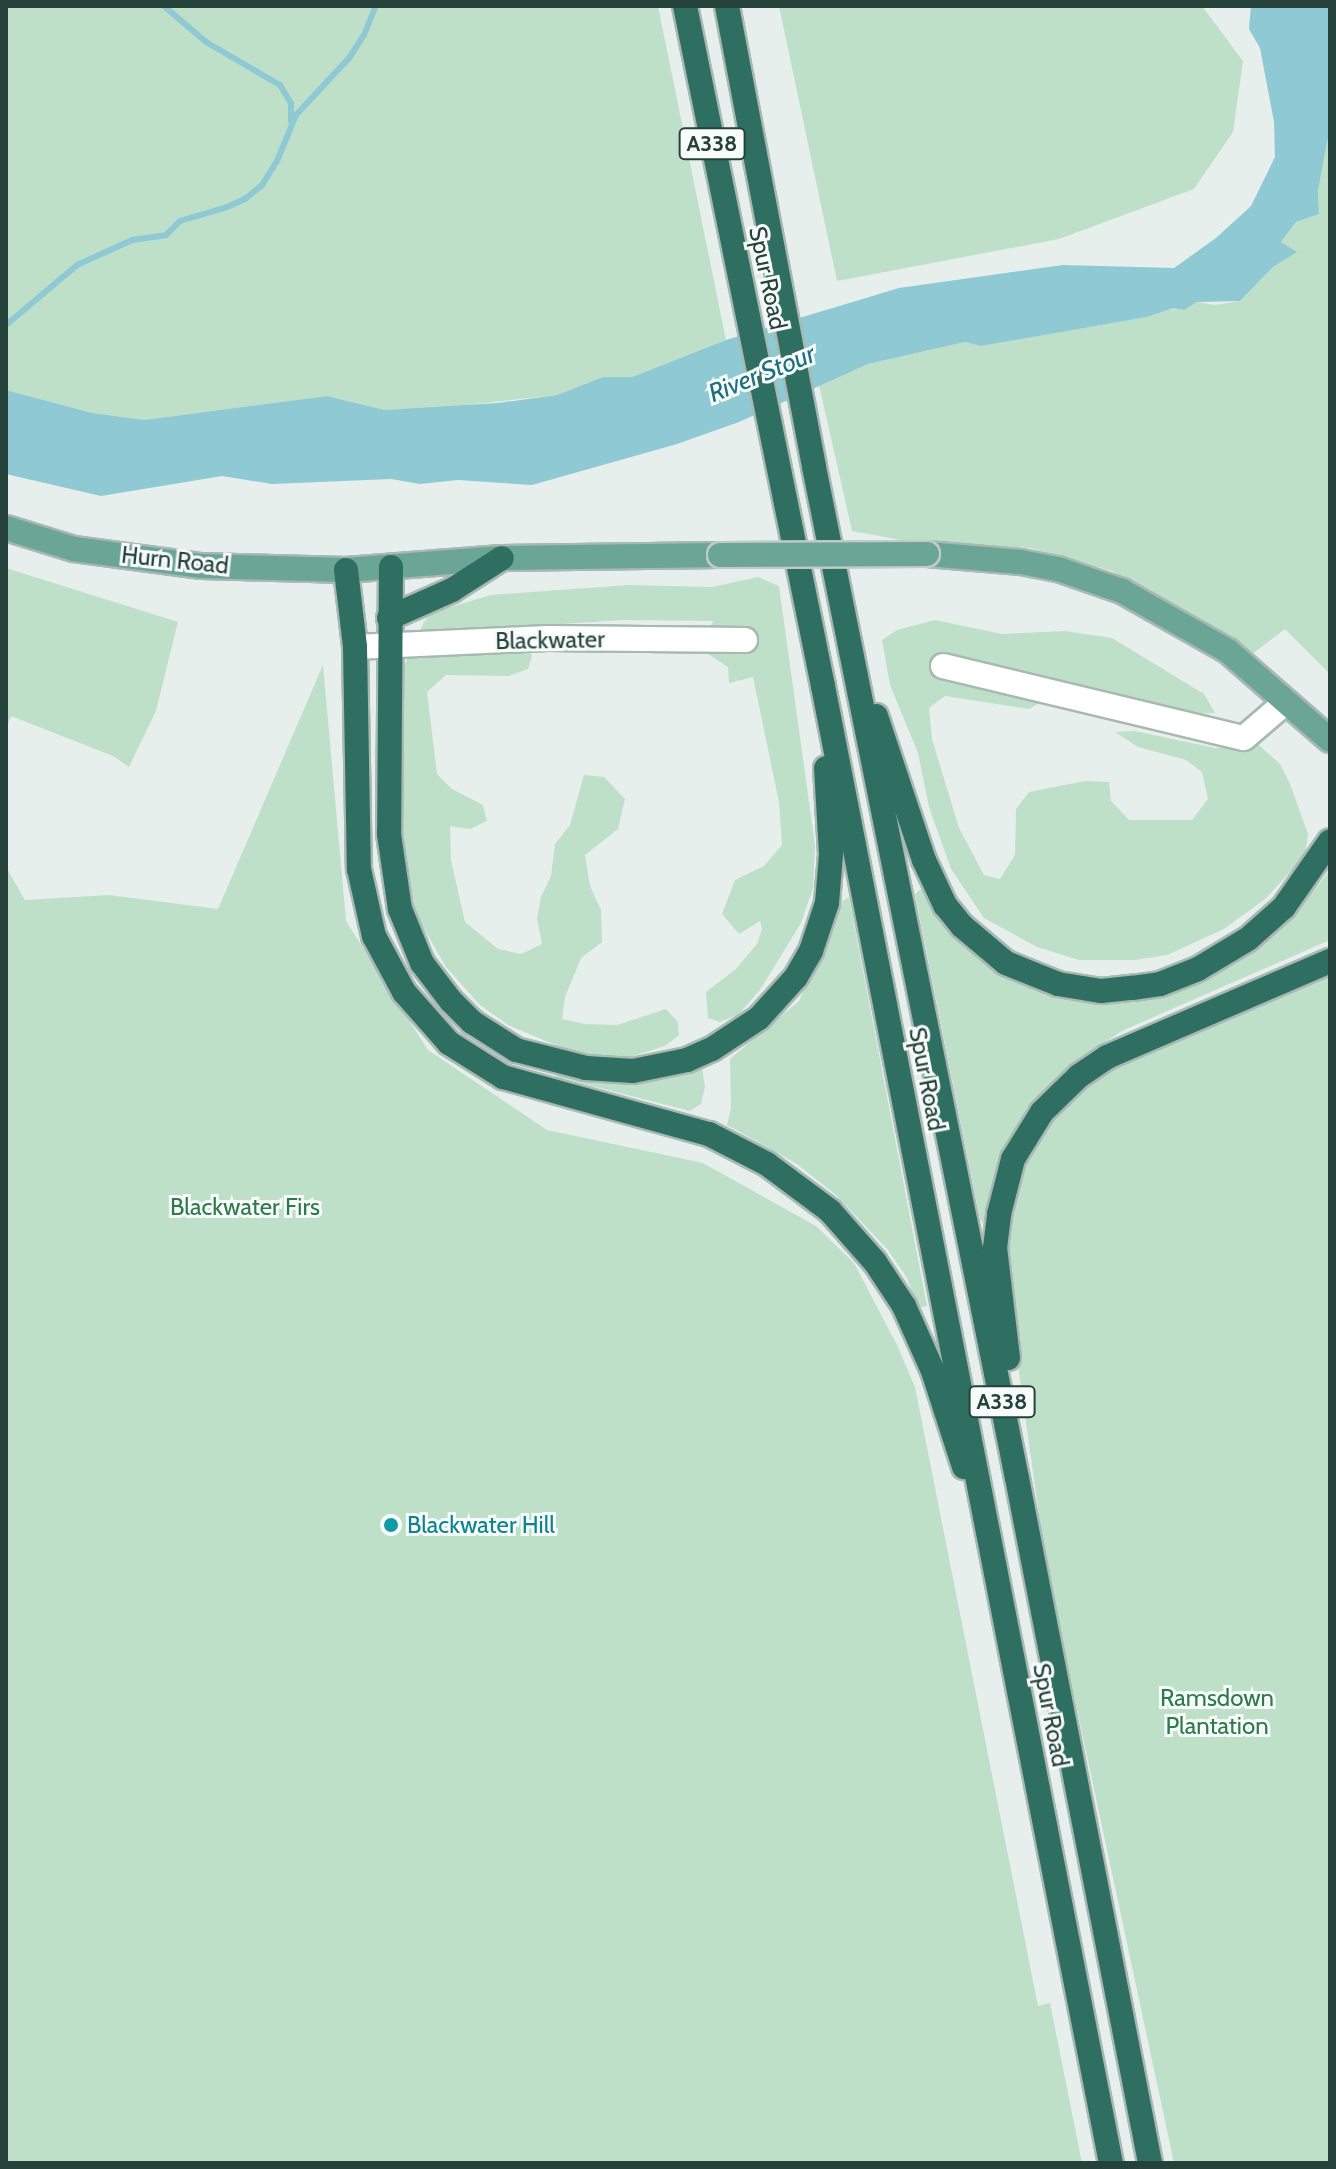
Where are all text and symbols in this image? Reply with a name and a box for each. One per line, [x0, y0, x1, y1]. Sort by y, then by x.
road number: A338 [678, 126, 746, 162]
street label: Spur Road [743, 224, 793, 332]
water label: River Stour [704, 338, 820, 410]
street label: Hurn Road [120, 540, 230, 580]
street label: Blackwater [495, 625, 605, 655]
street label: Spur Road [903, 1025, 951, 1133]
park label: Blackwater Firs [170, 1193, 320, 1221]
road number: A338 [968, 1384, 1036, 1420]
place label: Blackwater Hill [407, 1511, 555, 1539]
marker: Blackwater Hill [382, 1516, 400, 1534]
street label: Spur Road [1027, 1661, 1075, 1769]
park label: Ramsdown Plantation [1160, 1684, 1274, 1740]

